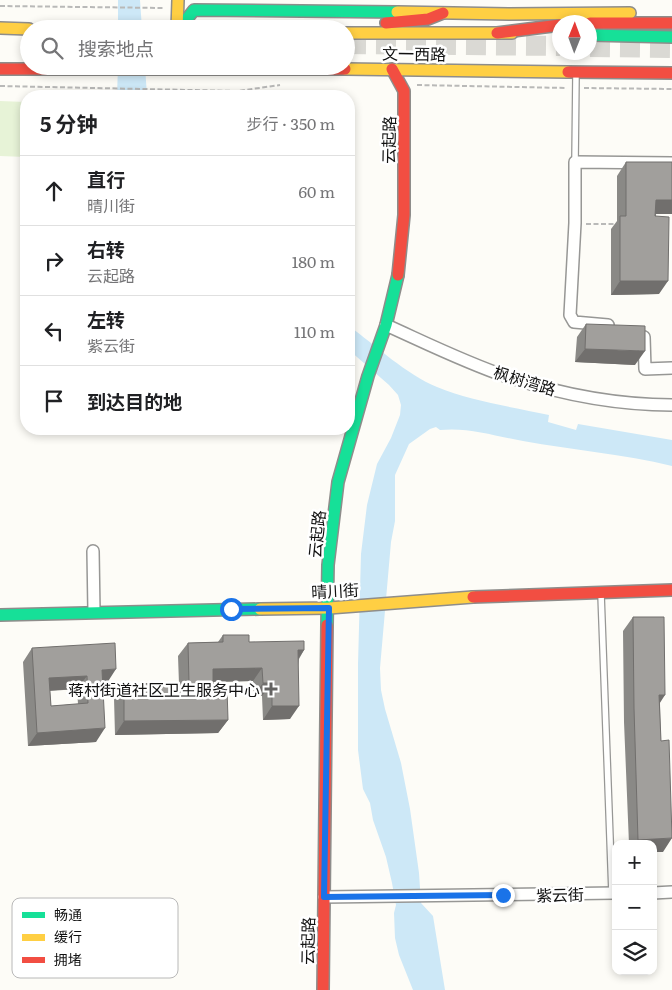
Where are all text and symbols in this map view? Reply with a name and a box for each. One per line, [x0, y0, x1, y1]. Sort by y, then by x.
north arrow [552, 15, 597, 60]
search box [20, 20, 355, 75]
icon: search [38, 34, 66, 62]
text: 搜索地点 [78, 34, 154, 62]
street label: 文一西路 [382, 40, 446, 66]
text: 5 分钟 [40, 107, 98, 138]
text: 步行 · 350 m [247, 111, 335, 135]
street label: 云起路 [376, 116, 400, 164]
text: 直行 [87, 165, 125, 193]
icon: ahead [40, 177, 68, 205]
text: 60 m [298, 179, 335, 203]
text: 晴川街 [87, 193, 135, 217]
text: 右转 [87, 235, 125, 263]
icon: right [40, 247, 68, 275]
text: 180 m [292, 249, 335, 273]
text: 云起路 [87, 263, 135, 287]
text: 左转 [87, 305, 125, 333]
icon: left [40, 317, 68, 345]
text: 110 m [294, 319, 335, 343]
text: 紫云街 [87, 333, 135, 357]
street label: 枫树湾路 [491, 359, 559, 401]
icon: arrive [40, 387, 68, 415]
text: 到达目的地 [87, 387, 182, 415]
street label: 云起路 [302, 509, 330, 559]
street label: 晴川街 [310, 577, 360, 603]
route start [220, 598, 243, 621]
place label: 蒋村街道社区卫生服务中心 [68, 677, 260, 701]
marker: 蒋村街道社区卫生服务中心 [264, 682, 278, 696]
map controls [612, 840, 657, 975]
button: + [612, 840, 657, 885]
street label: 紫云街 [536, 882, 584, 906]
route end [492, 884, 515, 907]
button: − [612, 885, 657, 930]
legend [12, 898, 178, 978]
text: 畅通 [54, 904, 82, 924]
street label: 云起路 [295, 917, 319, 965]
text: 缓行 [54, 926, 82, 946]
button: layers [612, 930, 657, 975]
text: 拥堵 [54, 949, 82, 969]

